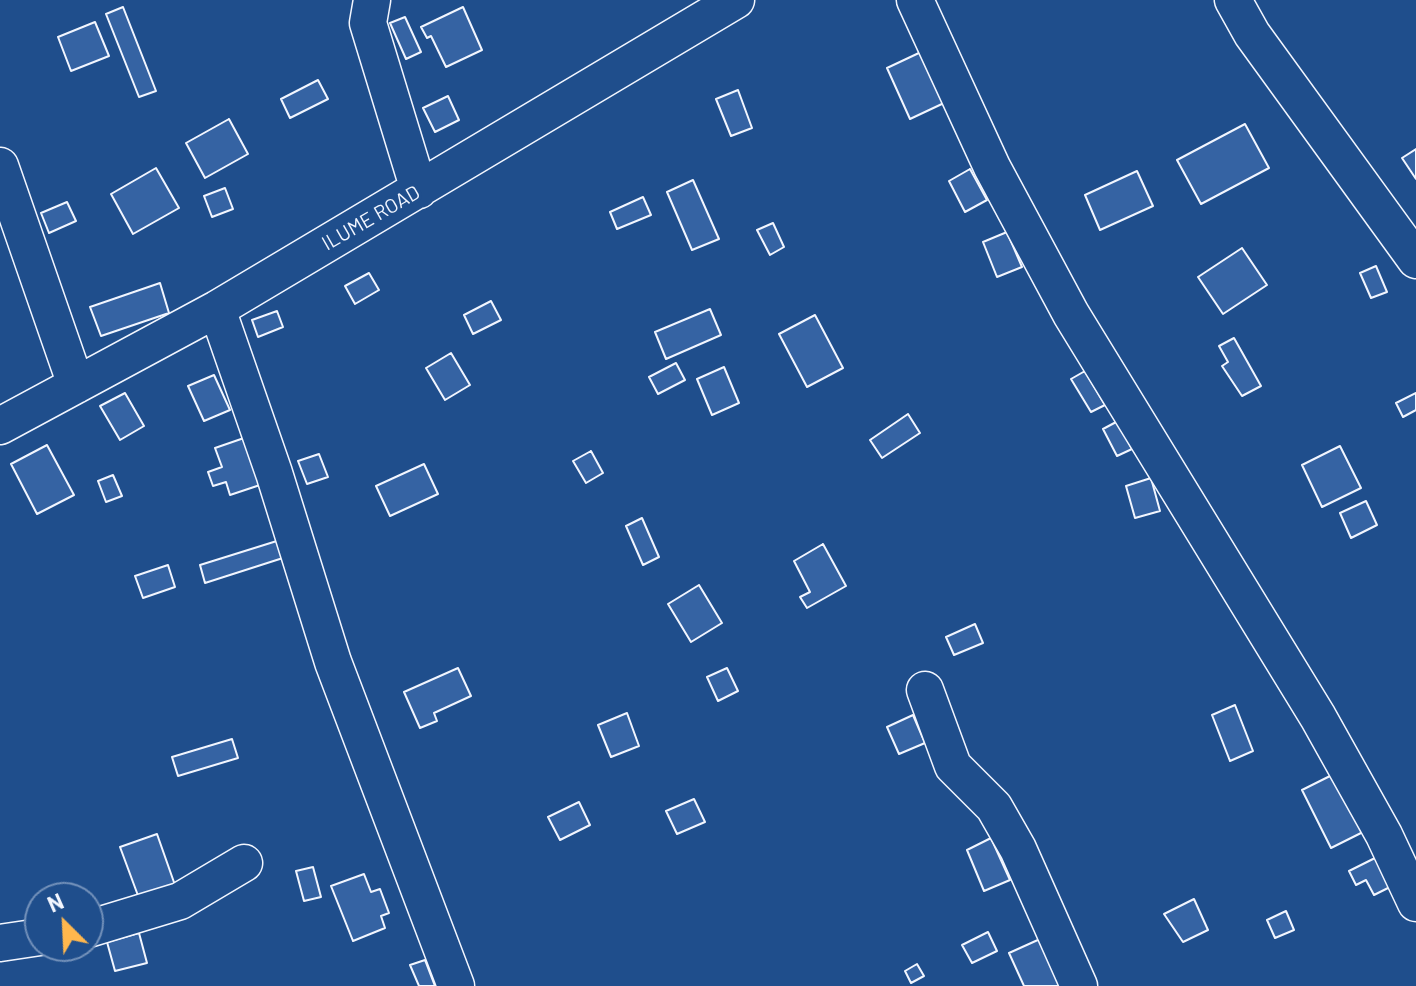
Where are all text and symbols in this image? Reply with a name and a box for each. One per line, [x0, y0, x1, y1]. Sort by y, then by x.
street label: ILUME ROAD [318, 180, 424, 256]
north arrow [24, 882, 104, 962]
text: N [43, 887, 67, 917]

